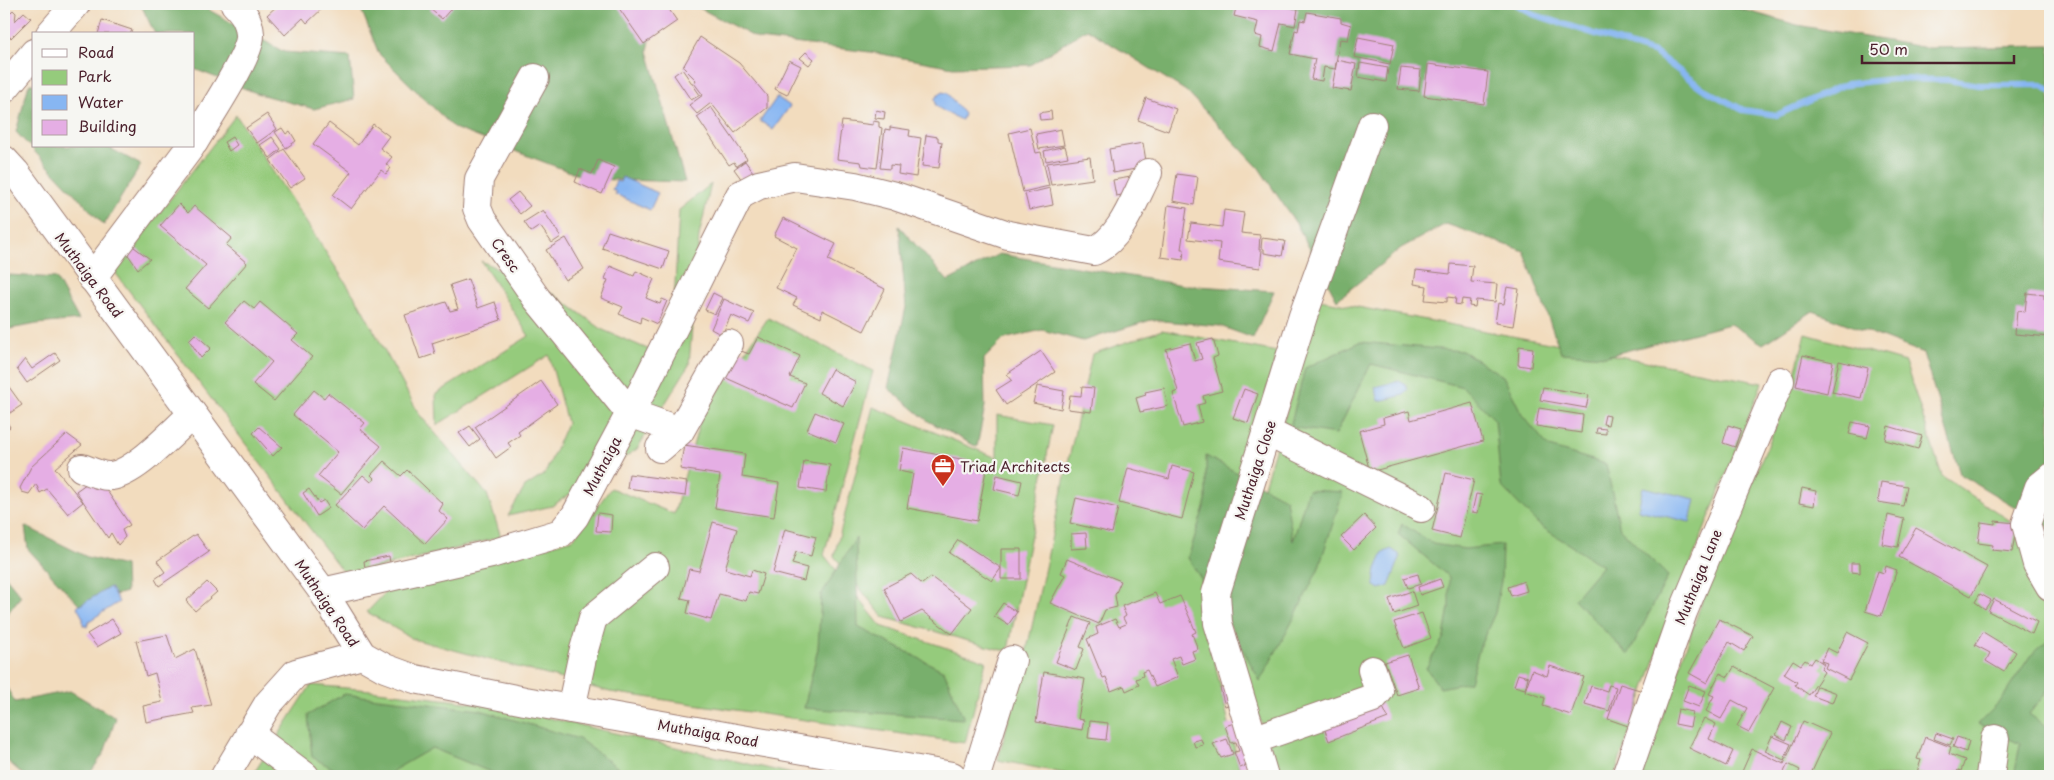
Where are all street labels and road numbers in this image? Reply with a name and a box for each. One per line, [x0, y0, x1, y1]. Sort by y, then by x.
street label: Muthaiga Road [50, 228, 128, 322]
street label: Cresc [486, 233, 526, 277]
street label: Muthaiga Close [1229, 417, 1281, 523]
street label: Muthaiga [578, 432, 627, 499]
street label: Muthaiga Lane [1669, 526, 1727, 628]
street label: Muthaiga Road [290, 555, 364, 651]
street label: Muthaiga Road [656, 714, 760, 752]

